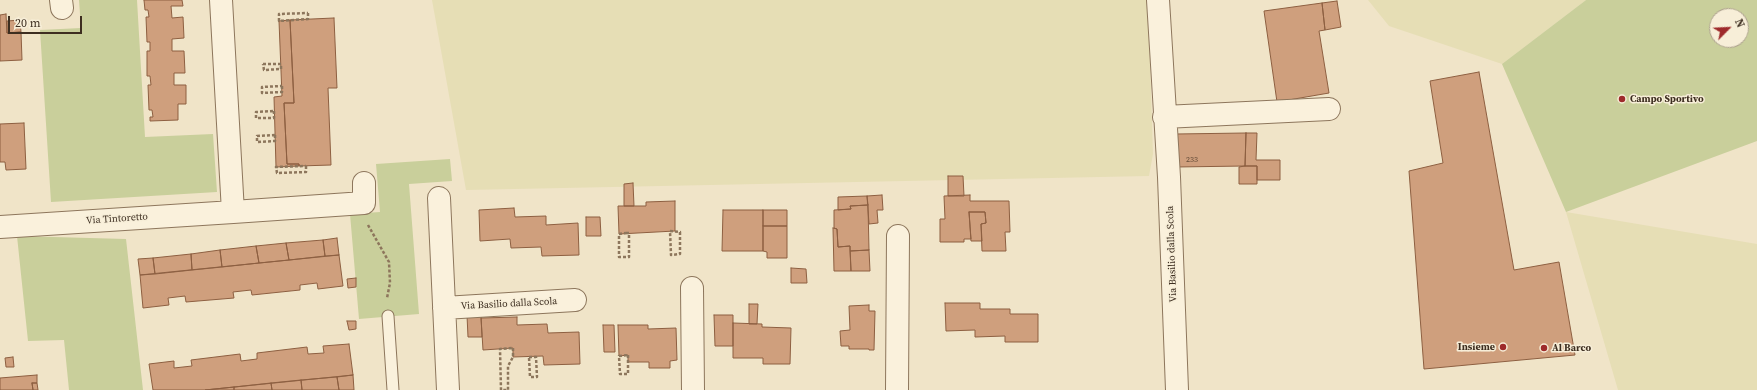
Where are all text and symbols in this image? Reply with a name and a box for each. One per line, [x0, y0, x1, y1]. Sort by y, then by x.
scale bar [10, 8, 84, 34]
north arrow [1709, 8, 1749, 48]
text: 20 m [15, 15, 41, 31]
text: N [1731, 17, 1748, 30]
place label: Campo Sportivo [1630, 93, 1704, 105]
marker: Campo Sportivo [1617, 94, 1627, 104]
house number: 233 [1186, 155, 1198, 165]
street label: Via Basilio dalla Scola [1164, 206, 1180, 302]
street label: Via Tintoretto [86, 211, 148, 227]
street label: Via Basilio dalla Scola [460, 295, 558, 313]
place label: Insieme [1458, 341, 1495, 353]
marker: Insieme [1498, 342, 1508, 352]
place label: Al Barco [1552, 342, 1591, 354]
marker: Al Barco [1539, 343, 1549, 353]

